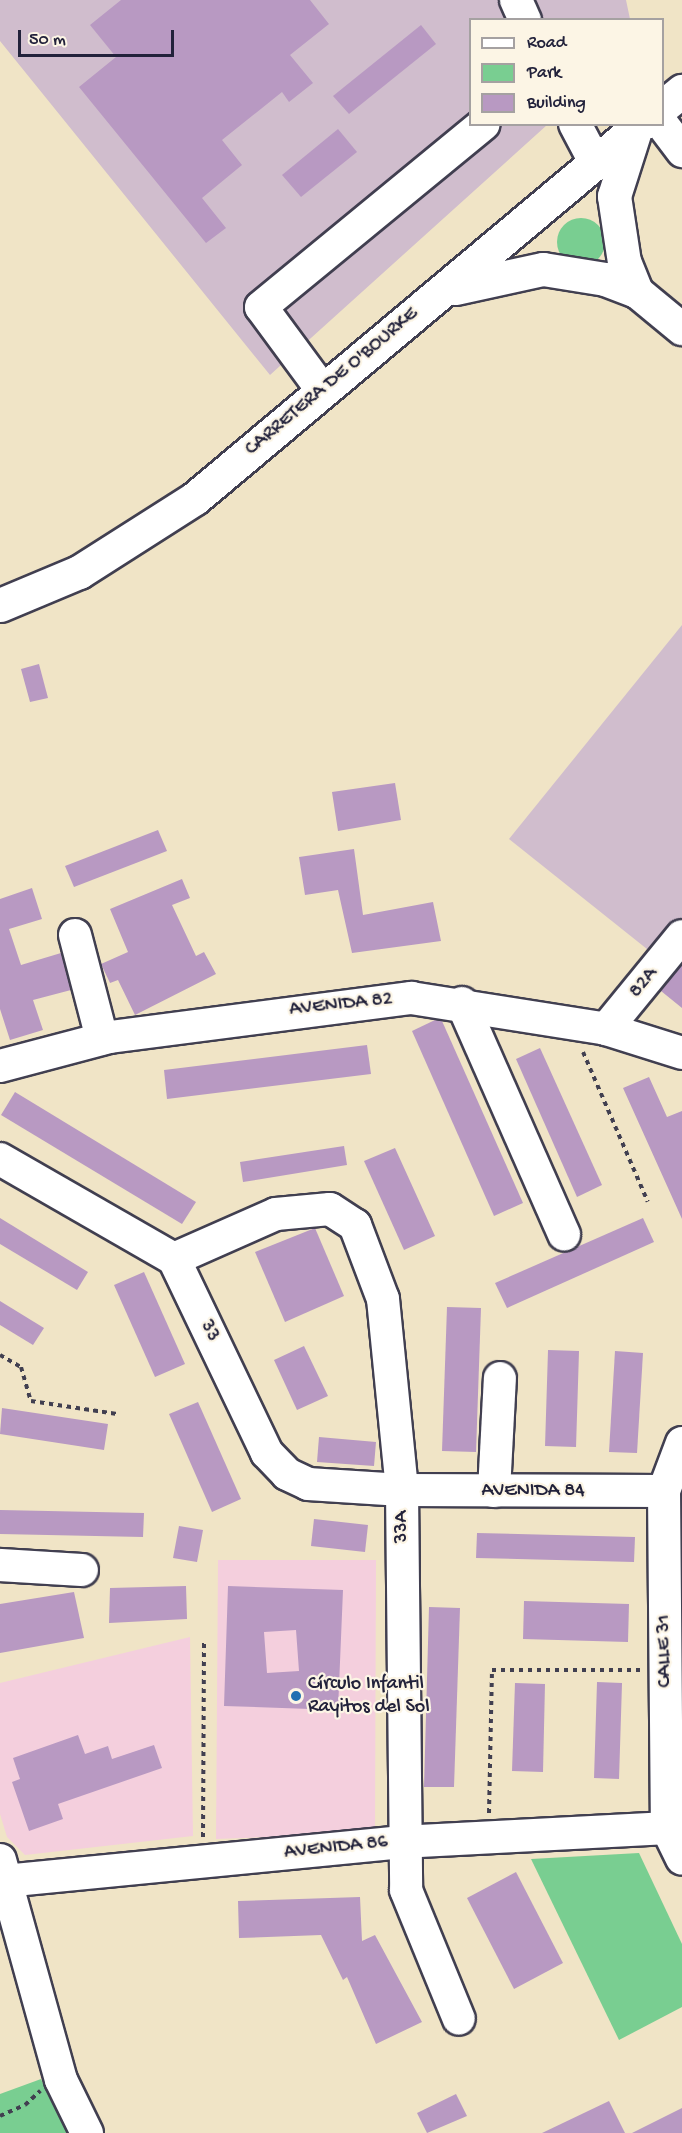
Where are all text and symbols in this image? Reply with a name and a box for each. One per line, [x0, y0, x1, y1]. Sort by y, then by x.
scale bar [21, 18, 177, 56]
legend [469, 18, 664, 126]
text: 50 m [29, 30, 66, 51]
text: Road [527, 33, 566, 54]
text: Park [527, 63, 561, 84]
text: Building [527, 93, 586, 114]
street label: CARRETERA DE O'BOURKE [241, 303, 423, 461]
street label: 82A [624, 963, 664, 1003]
street label: AVENIDA 82 [288, 988, 394, 1022]
street label: 33 [194, 1316, 224, 1346]
street label: AVENIDA 84 [481, 1479, 585, 1503]
street label: 33A [390, 1511, 414, 1543]
street label: CALLE 31 [652, 1614, 678, 1688]
place label: Círculo Infantil Rayitos del Sol [308, 1672, 430, 1719]
marker: Círculo Infantil Rayitos del Sol [289, 1689, 303, 1703]
street label: AVENIDA 86 [283, 1831, 389, 1865]

